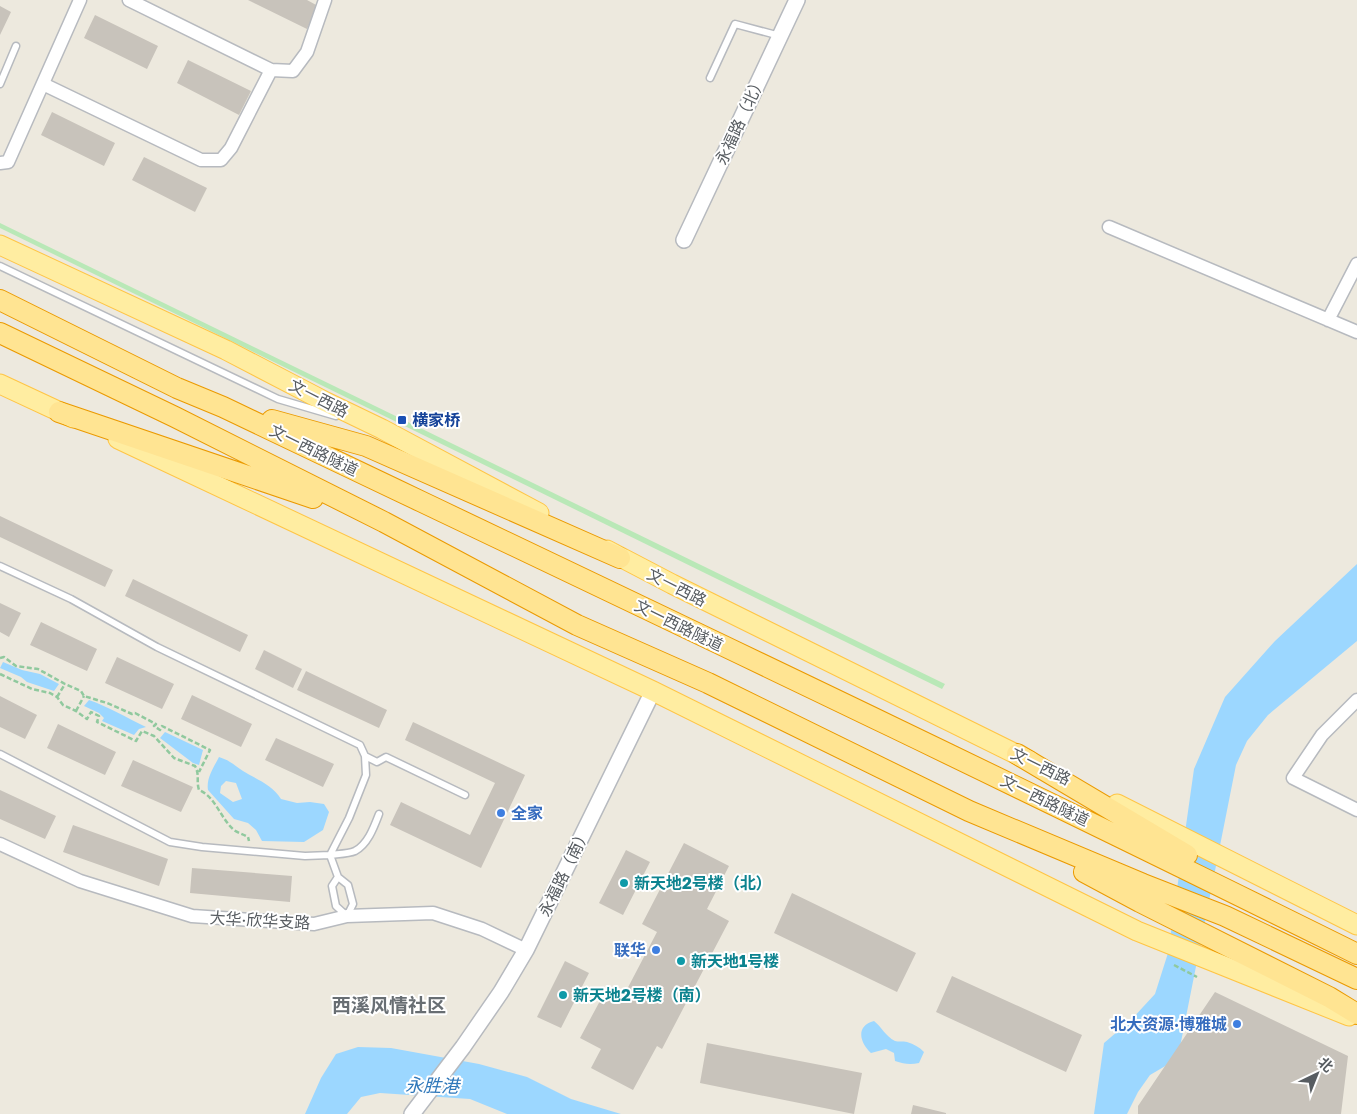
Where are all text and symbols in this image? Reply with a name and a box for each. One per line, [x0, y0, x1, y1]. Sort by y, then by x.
street label: 永福路（北） [711, 72, 769, 168]
street label: 文一西路 [286, 375, 352, 421]
place label: 横家桥 [412, 410, 461, 430]
marker: 横家桥 [396, 414, 408, 426]
street label: 文一西路隧道 [266, 420, 362, 480]
street label: 文一西路 [644, 564, 710, 610]
street label: 文一西路隧道 [631, 595, 727, 655]
street label: 文一西路 [1008, 743, 1074, 789]
street label: 文一西路隧道 [997, 770, 1093, 830]
place label: 全家 [511, 803, 543, 823]
marker: 全家 [495, 807, 507, 819]
street label: 永福路（南） [534, 824, 594, 920]
place label: 新天地2号楼（北） [634, 873, 772, 893]
marker: 新天地2号楼（北） [618, 877, 630, 889]
street label: 大华·欣华支路 [209, 907, 311, 933]
place label: 联华 [614, 940, 646, 960]
marker: 联华 [650, 944, 662, 956]
place label: 新天地1号楼 [691, 951, 779, 971]
marker: 新天地1号楼 [675, 955, 687, 967]
place label: 新天地2号楼（南） [573, 985, 711, 1005]
marker: 新天地2号楼（南） [557, 989, 569, 1001]
district label: 西溪风情社区 [332, 993, 446, 1016]
place label: 北大资源·博雅城 [1110, 1014, 1227, 1034]
marker: 北大资源·博雅城 [1231, 1018, 1243, 1030]
north arrow [1292, 1049, 1342, 1099]
text: 北 [1315, 1053, 1337, 1075]
water label: 永胜港 [405, 1074, 462, 1097]

